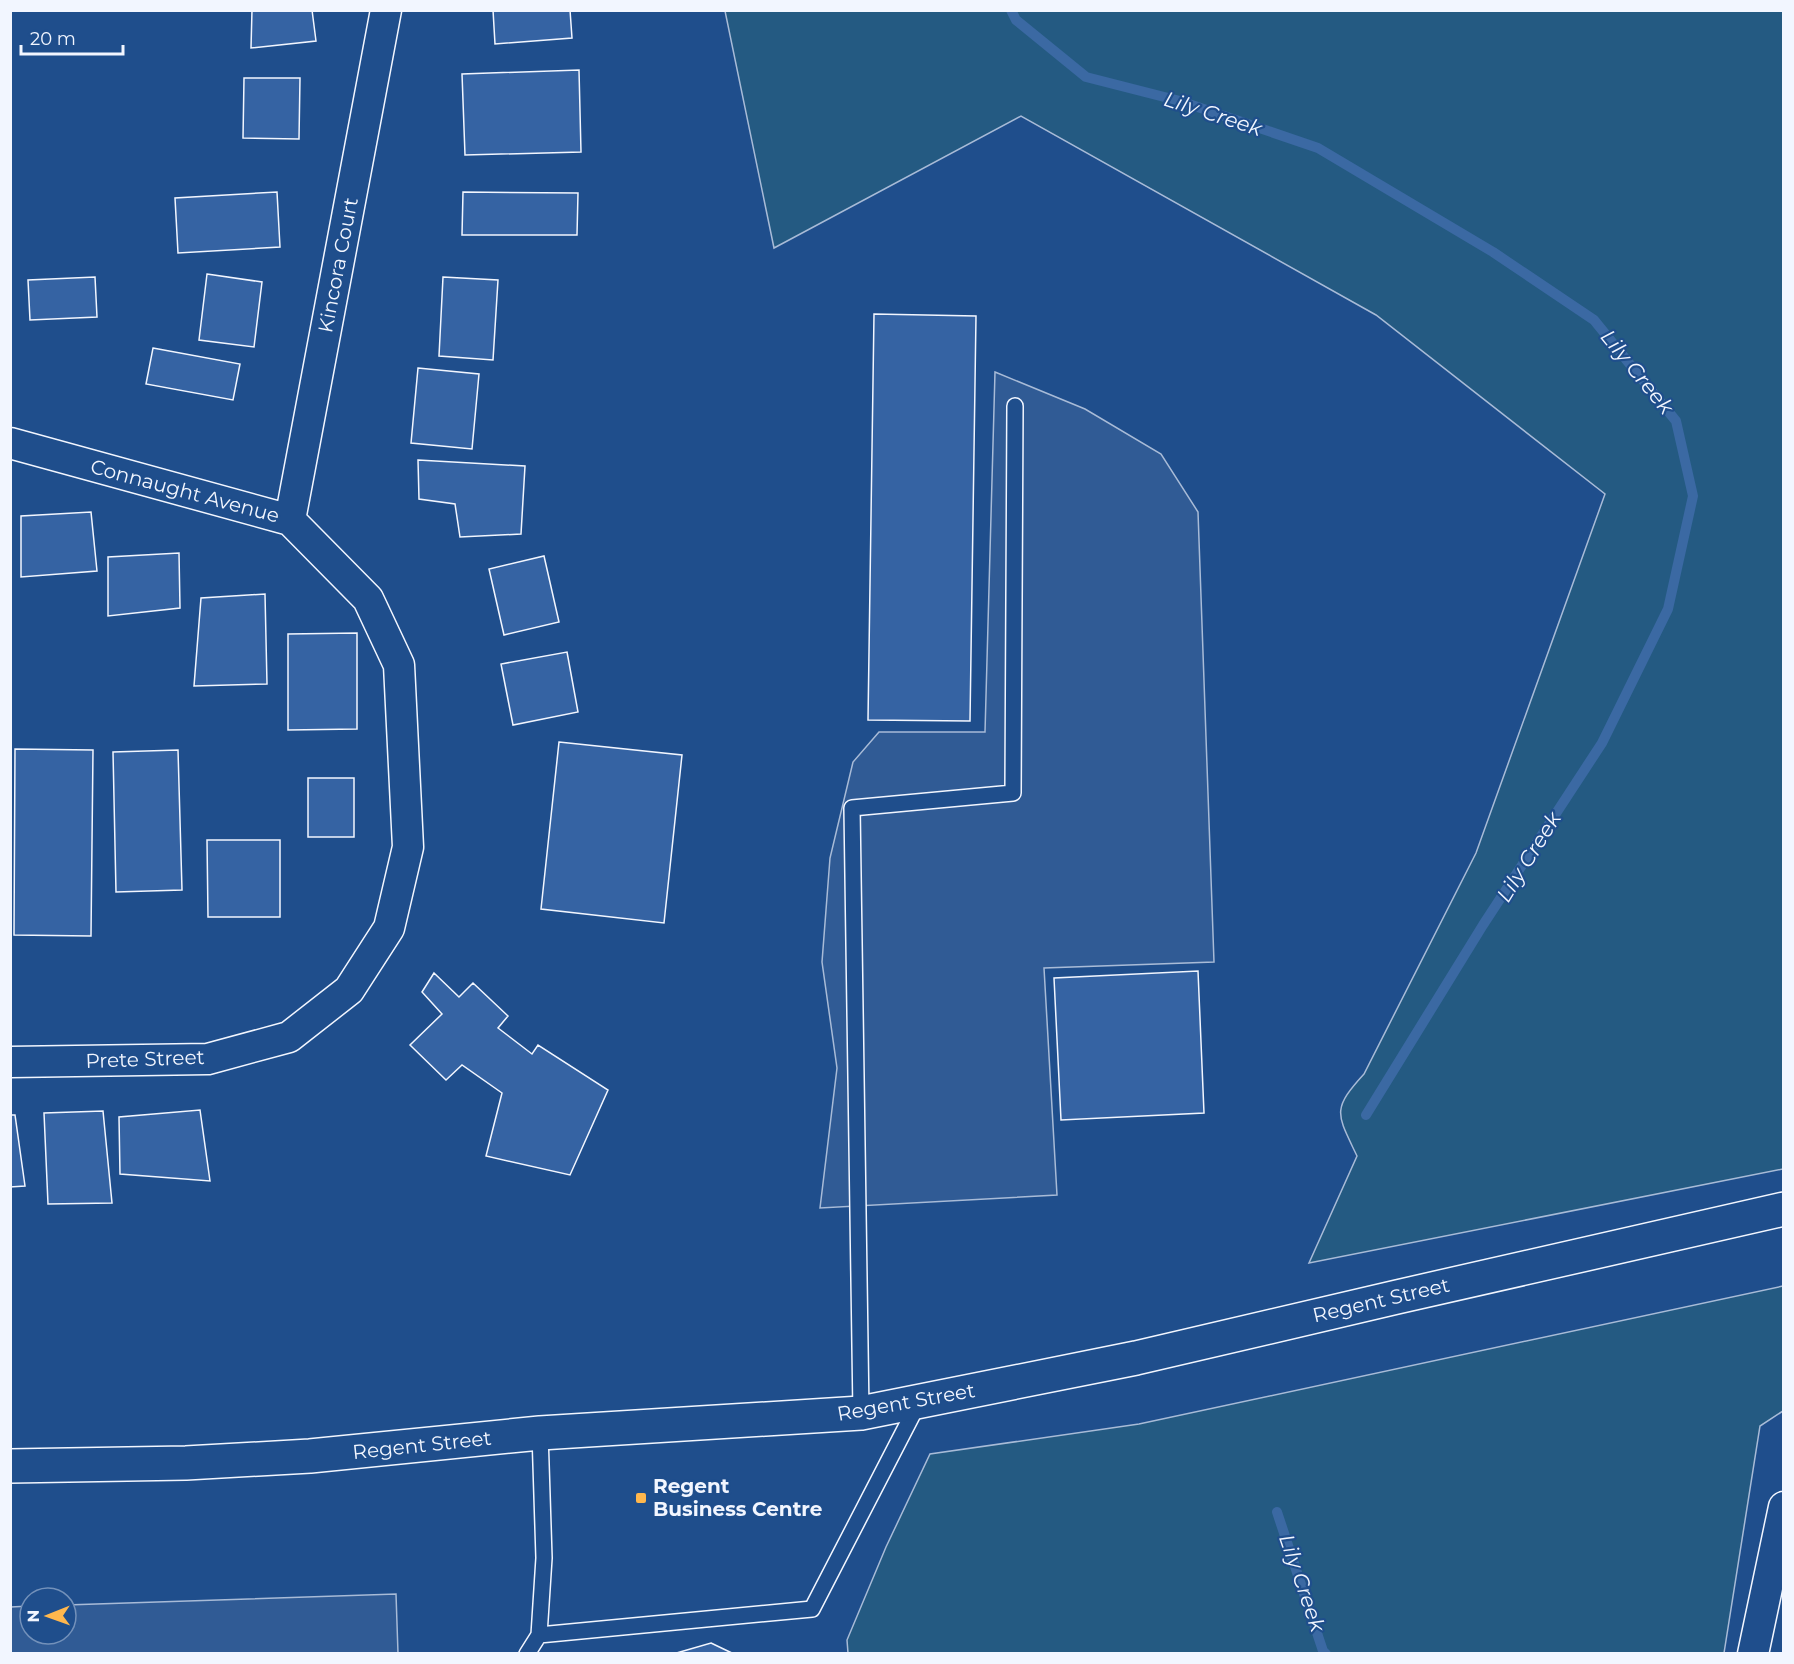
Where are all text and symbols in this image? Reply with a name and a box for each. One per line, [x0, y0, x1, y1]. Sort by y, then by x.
scale bar [21, 18, 123, 56]
text: 20 m [30, 28, 76, 50]
water label: Lily Creek [1161, 86, 1267, 142]
street label: Kincora Court [313, 195, 363, 335]
water label: Lily Creek [1596, 324, 1680, 420]
street label: Connaught Avenue [88, 454, 282, 528]
water label: Lily Creek [1491, 806, 1567, 906]
street label: Prete Street [85, 1045, 205, 1073]
street label: Regent Street [1310, 1273, 1452, 1327]
street label: Regent Street [835, 1378, 977, 1426]
street label: Regent Street [351, 1426, 493, 1464]
place label: Regent Business Centre [653, 1474, 822, 1521]
marker: Regent Business Centre [634, 1491, 648, 1505]
water label: Lily Creek [1274, 1531, 1331, 1636]
north arrow [18, 1586, 78, 1646]
text: N [24, 1610, 43, 1623]

